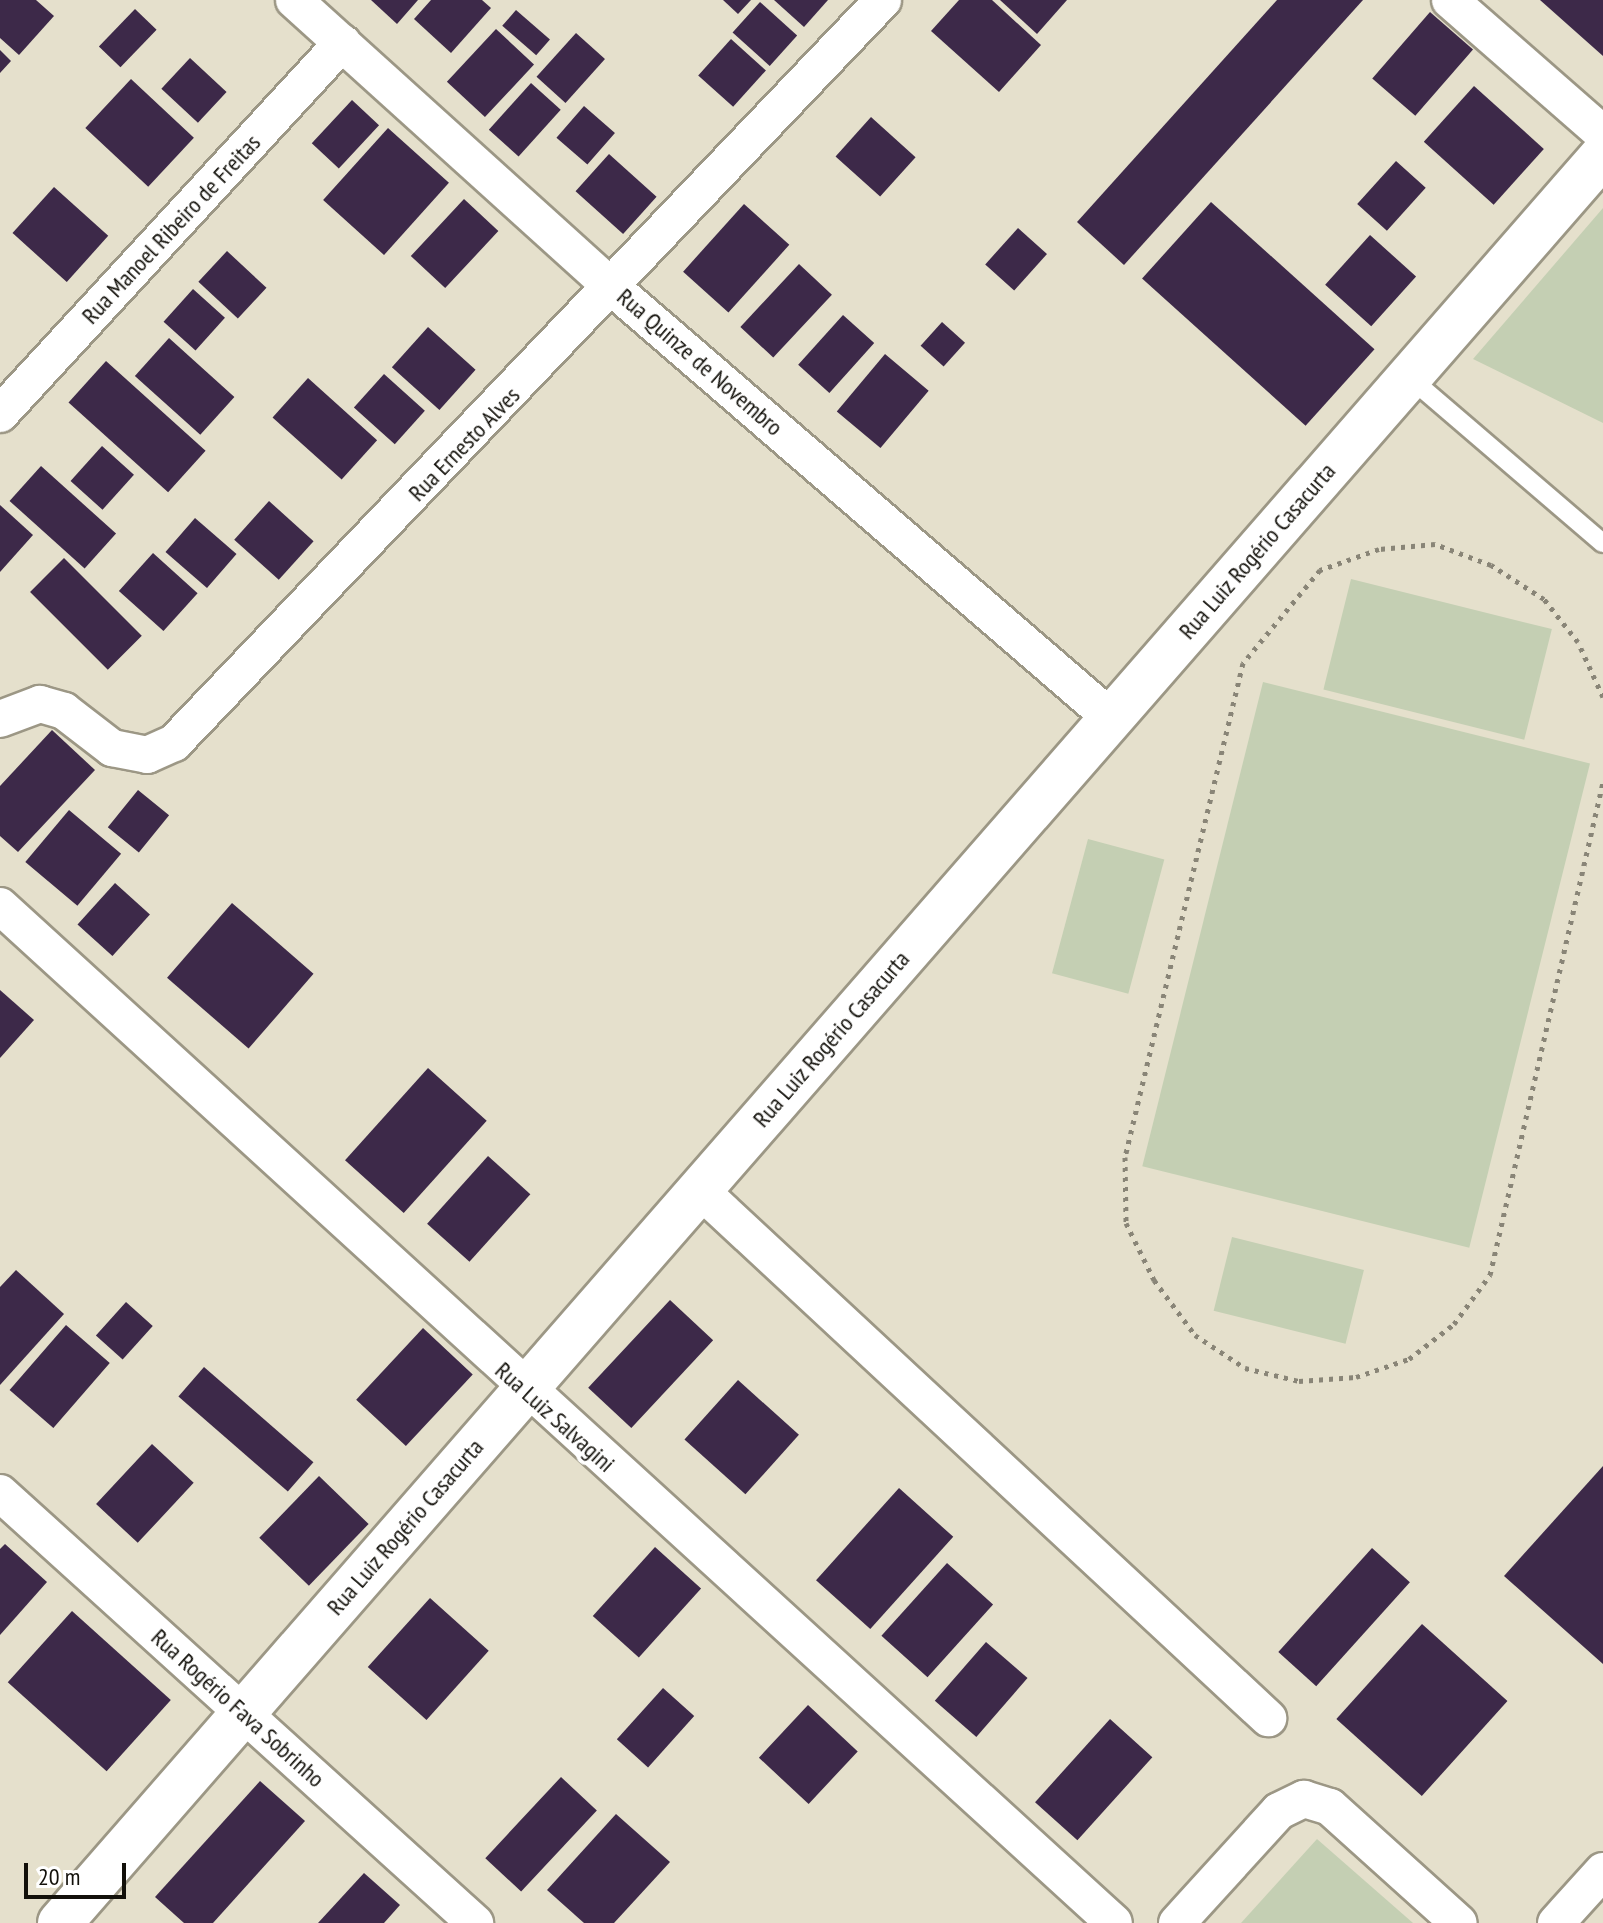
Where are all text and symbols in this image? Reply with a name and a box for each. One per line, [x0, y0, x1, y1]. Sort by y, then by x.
street label: Rua Manoel Ribeiro de Freitas [76, 128, 266, 330]
street label: Rua Quinze de Novembro [611, 282, 789, 442]
street label: Rua Ernesto Alves [402, 381, 526, 507]
street label: Rua Luiz Rogério Casacurta [1173, 457, 1341, 645]
street label: Rua Luiz Rogério Casacurta [747, 945, 915, 1133]
street label: Rua Luiz Salvagini [489, 1356, 621, 1478]
street label: Rua Luiz Rogério Casacurta [321, 1433, 489, 1621]
street label: Rua Rogério Fava Sobrinho [146, 1623, 330, 1793]
scale bar [28, 1847, 130, 1897]
text: 20 m [38, 1861, 80, 1892]

